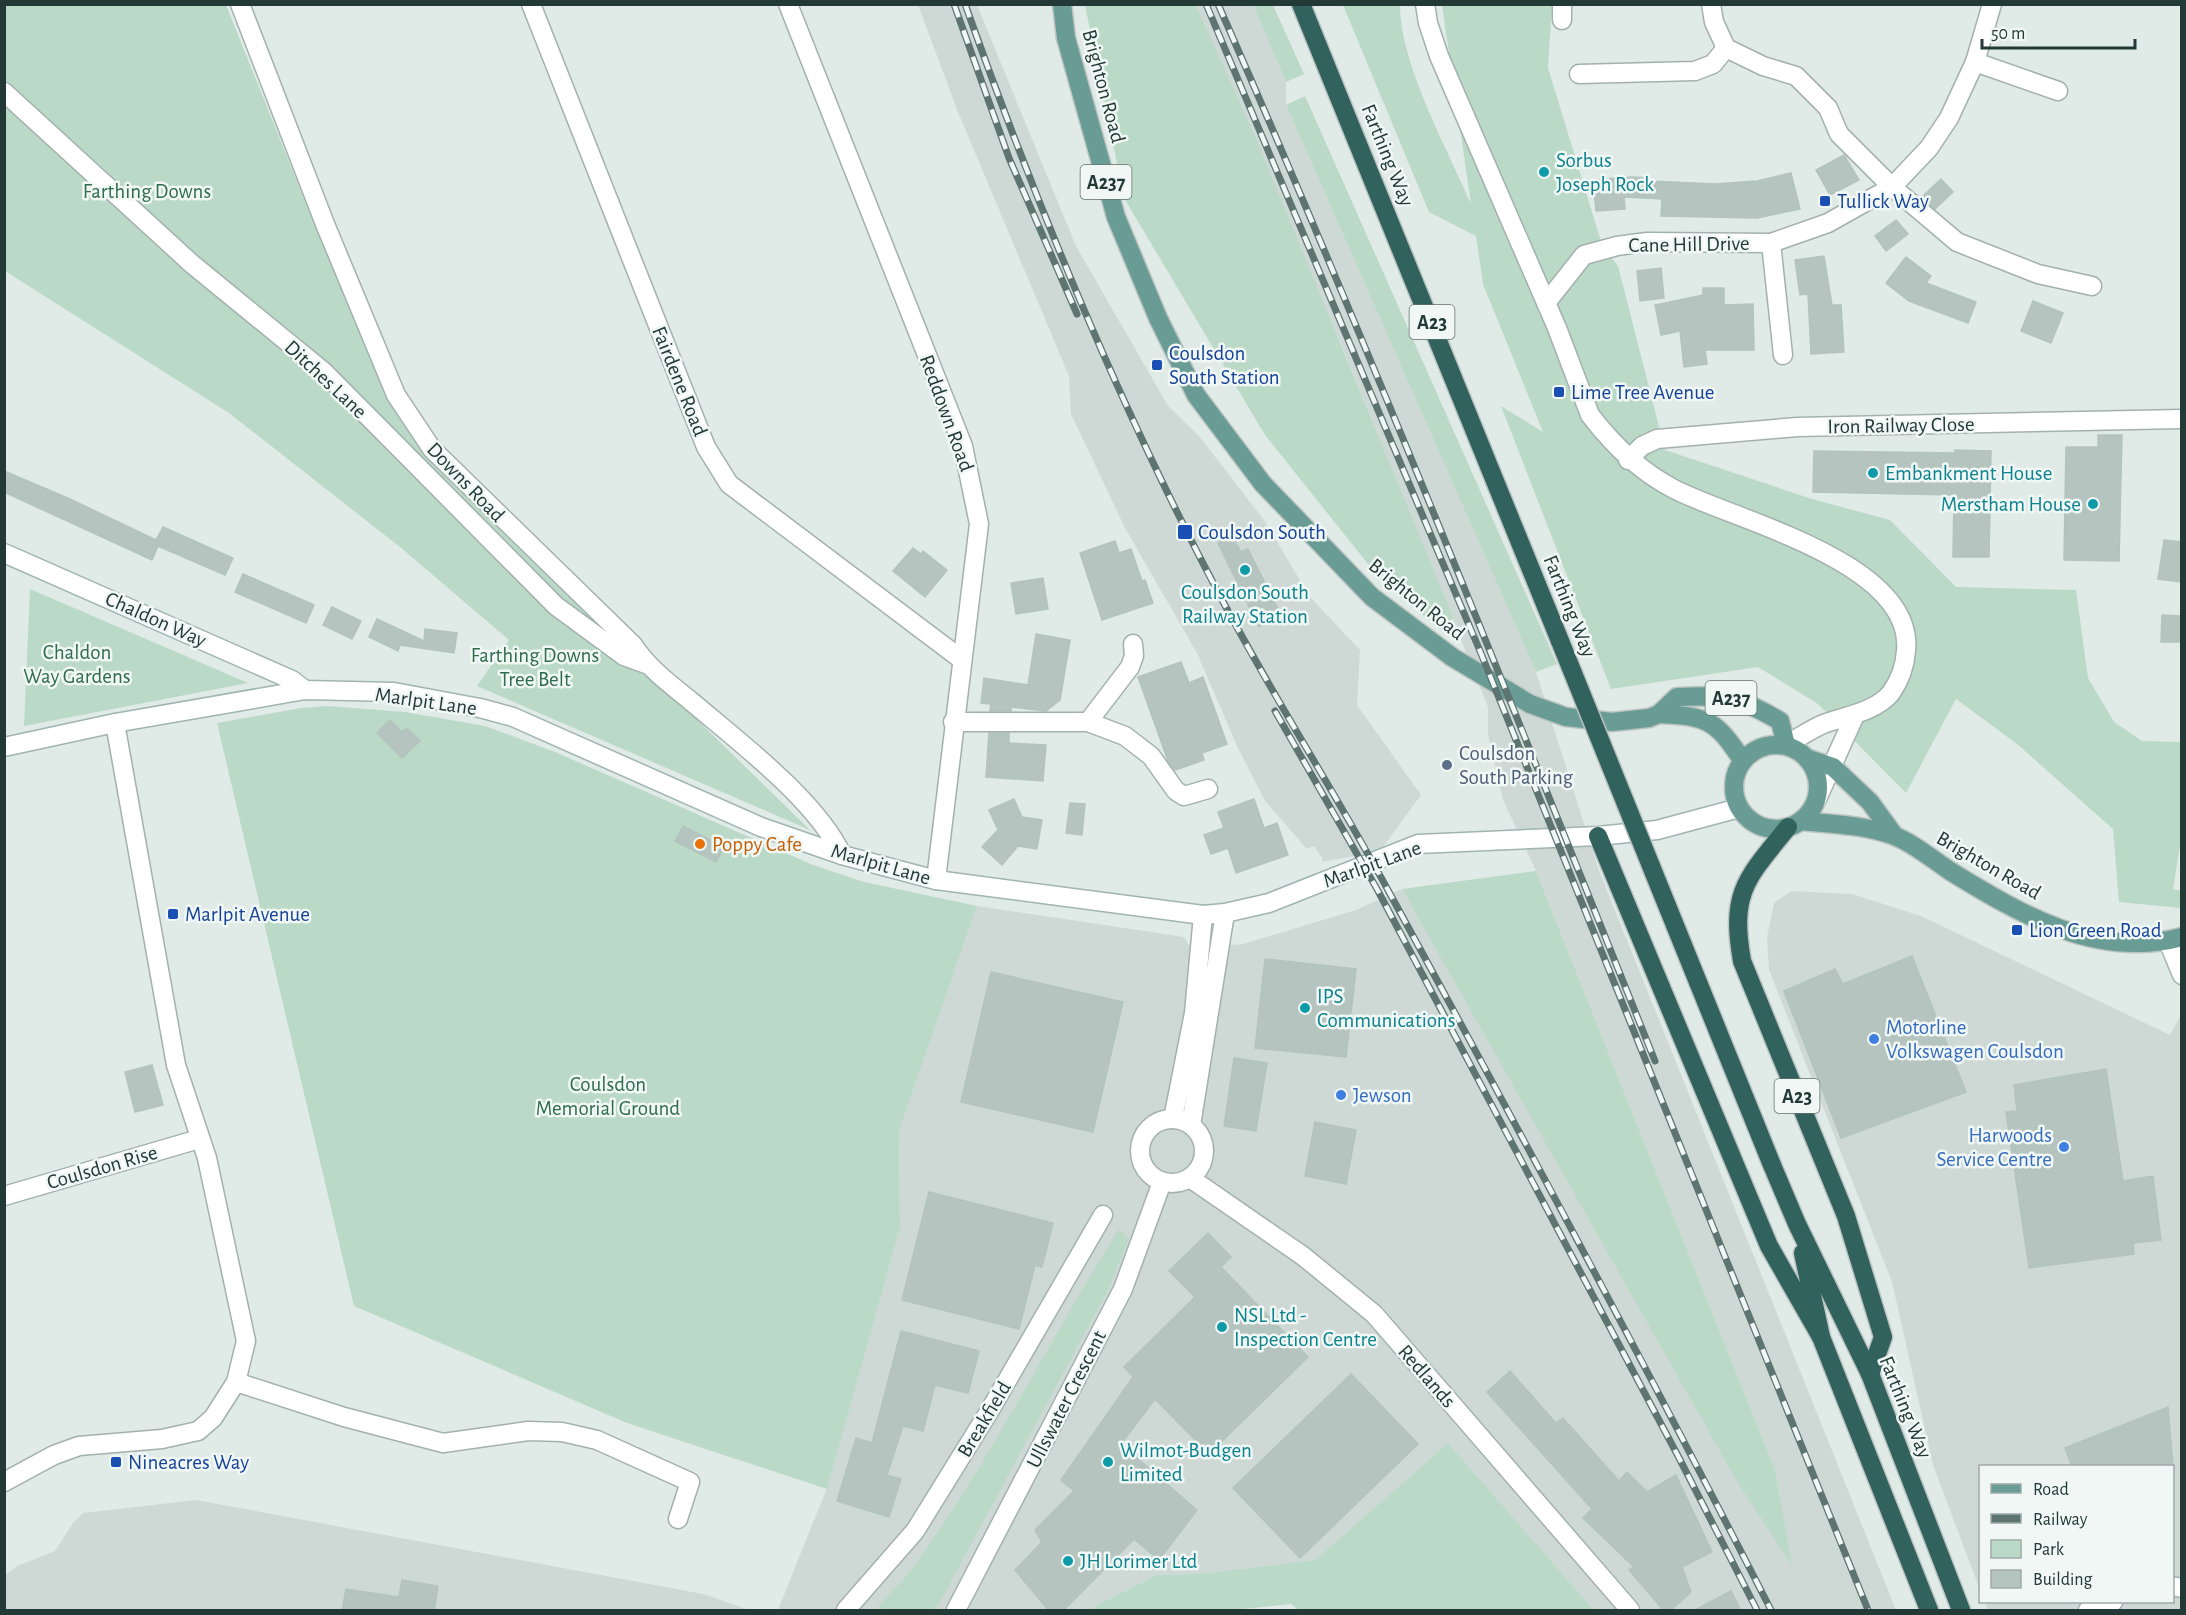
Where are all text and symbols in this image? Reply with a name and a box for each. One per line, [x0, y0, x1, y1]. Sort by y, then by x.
scale bar [1982, 12, 2135, 50]
text: 50 m [1991, 25, 2025, 43]
street label: Brighton Road [1078, 27, 1129, 145]
street label: Farthing Way [1358, 101, 1418, 209]
place label: Sorbus Joseph Rock [1556, 150, 1654, 195]
road number: A237 [1080, 165, 1132, 199]
marker: Sorbus Joseph Rock [1537, 165, 1551, 179]
park label: Farthing Downs [83, 181, 211, 202]
place label: Tullick Way [1837, 191, 1929, 212]
marker: Tullick Way [1818, 194, 1832, 208]
street label: Cane Hill Drive [1628, 233, 1750, 256]
road number: A23 [1410, 305, 1454, 339]
street label: Fairdene Road [648, 323, 711, 439]
street label: Ditches Lane [281, 336, 371, 422]
place label: Coulsdon South Station [1169, 343, 1280, 388]
street label: Reddown Road [916, 352, 977, 474]
marker: Coulsdon South Station [1150, 358, 1164, 372]
place label: Lime Tree Avenue [1571, 382, 1715, 403]
marker: Lime Tree Avenue [1552, 385, 1566, 399]
street label: Iron Railway Close [1827, 414, 1975, 437]
street label: Downs Road [423, 439, 509, 526]
place label: Embankment House [1885, 463, 2052, 484]
marker: Embankment House [1866, 466, 1880, 480]
place label: Merstham House [1941, 494, 2081, 515]
marker: Merstham House [2086, 497, 2100, 511]
place label: Coulsdon South [1198, 522, 1326, 543]
marker: Coulsdon South [1176, 523, 1194, 541]
street label: Farthing Way [1540, 552, 1600, 660]
street label: Brighton Road [1365, 555, 1469, 644]
marker: Coulsdon South Railway Station [1238, 563, 1252, 577]
place label: Coulsdon South Railway Station [1181, 582, 1309, 627]
street label: Chaldon Way [102, 588, 209, 651]
park label: Chaldon Way Gardens [23, 642, 131, 687]
park label: Farthing Downs Tree Belt [471, 645, 599, 690]
road number: A237 [1706, 681, 1756, 715]
street label: Marlpit Lane [374, 684, 478, 719]
place label: Coulsdon South Parking [1459, 743, 1574, 788]
marker: Coulsdon South Parking [1440, 758, 1454, 772]
street label: Brighton Road [1933, 827, 2045, 904]
place label: Poppy Cafe [712, 834, 802, 855]
marker: Poppy Cafe [693, 837, 707, 851]
street label: Marlpit Lane [1320, 837, 1424, 892]
street label: Marlpit Lane [829, 840, 933, 889]
place label: Marlpit Avenue [185, 904, 310, 925]
marker: Marlpit Avenue [166, 907, 180, 921]
place label: Lion Green Road [2029, 920, 2162, 941]
marker: Lion Green Road [2010, 923, 2024, 937]
place label: IPS Communications [1317, 986, 1455, 1031]
marker: IPS Communications [1298, 1001, 1312, 1015]
place label: Motorline Volkswagen Coulsdon [1886, 1017, 2064, 1062]
marker: Motorline Volkswagen Coulsdon [1867, 1032, 1881, 1046]
park label: Coulsdon Memorial Ground [536, 1074, 680, 1119]
road number: A23 [1774, 1079, 1820, 1113]
place label: Jewson [1353, 1085, 1412, 1106]
marker: Jewson [1334, 1088, 1348, 1102]
place label: Harwoods Service Centre [1936, 1125, 2052, 1170]
marker: Harwoods Service Centre [2057, 1140, 2071, 1154]
street label: Coulsdon Rise [44, 1142, 160, 1193]
place label: NSL Ltd - Inspection Centre [1234, 1305, 1377, 1350]
marker: NSL Ltd - Inspection Centre [1215, 1320, 1229, 1334]
street label: Ullswater Crescent [1023, 1327, 1110, 1471]
street label: Redlands [1394, 1341, 1459, 1412]
street label: Farthing Way [1876, 1353, 1936, 1461]
street label: Breakfield [954, 1378, 1015, 1461]
place label: Wilmot-Budgen Limited [1120, 1440, 1252, 1485]
place label: Nineacres Way [128, 1452, 249, 1473]
marker: Nineacres Way [109, 1455, 123, 1469]
marker: Wilmot-Budgen Limited [1101, 1455, 1115, 1469]
legend [1979, 1465, 2174, 1603]
text: Road [2033, 1481, 2069, 1499]
text: Railway [2033, 1511, 2088, 1529]
text: Park [2033, 1541, 2065, 1559]
place label: JH Lorimer Ltd [1080, 1551, 1198, 1572]
marker: JH Lorimer Ltd [1061, 1554, 1075, 1568]
text: Building [2033, 1571, 2093, 1589]

